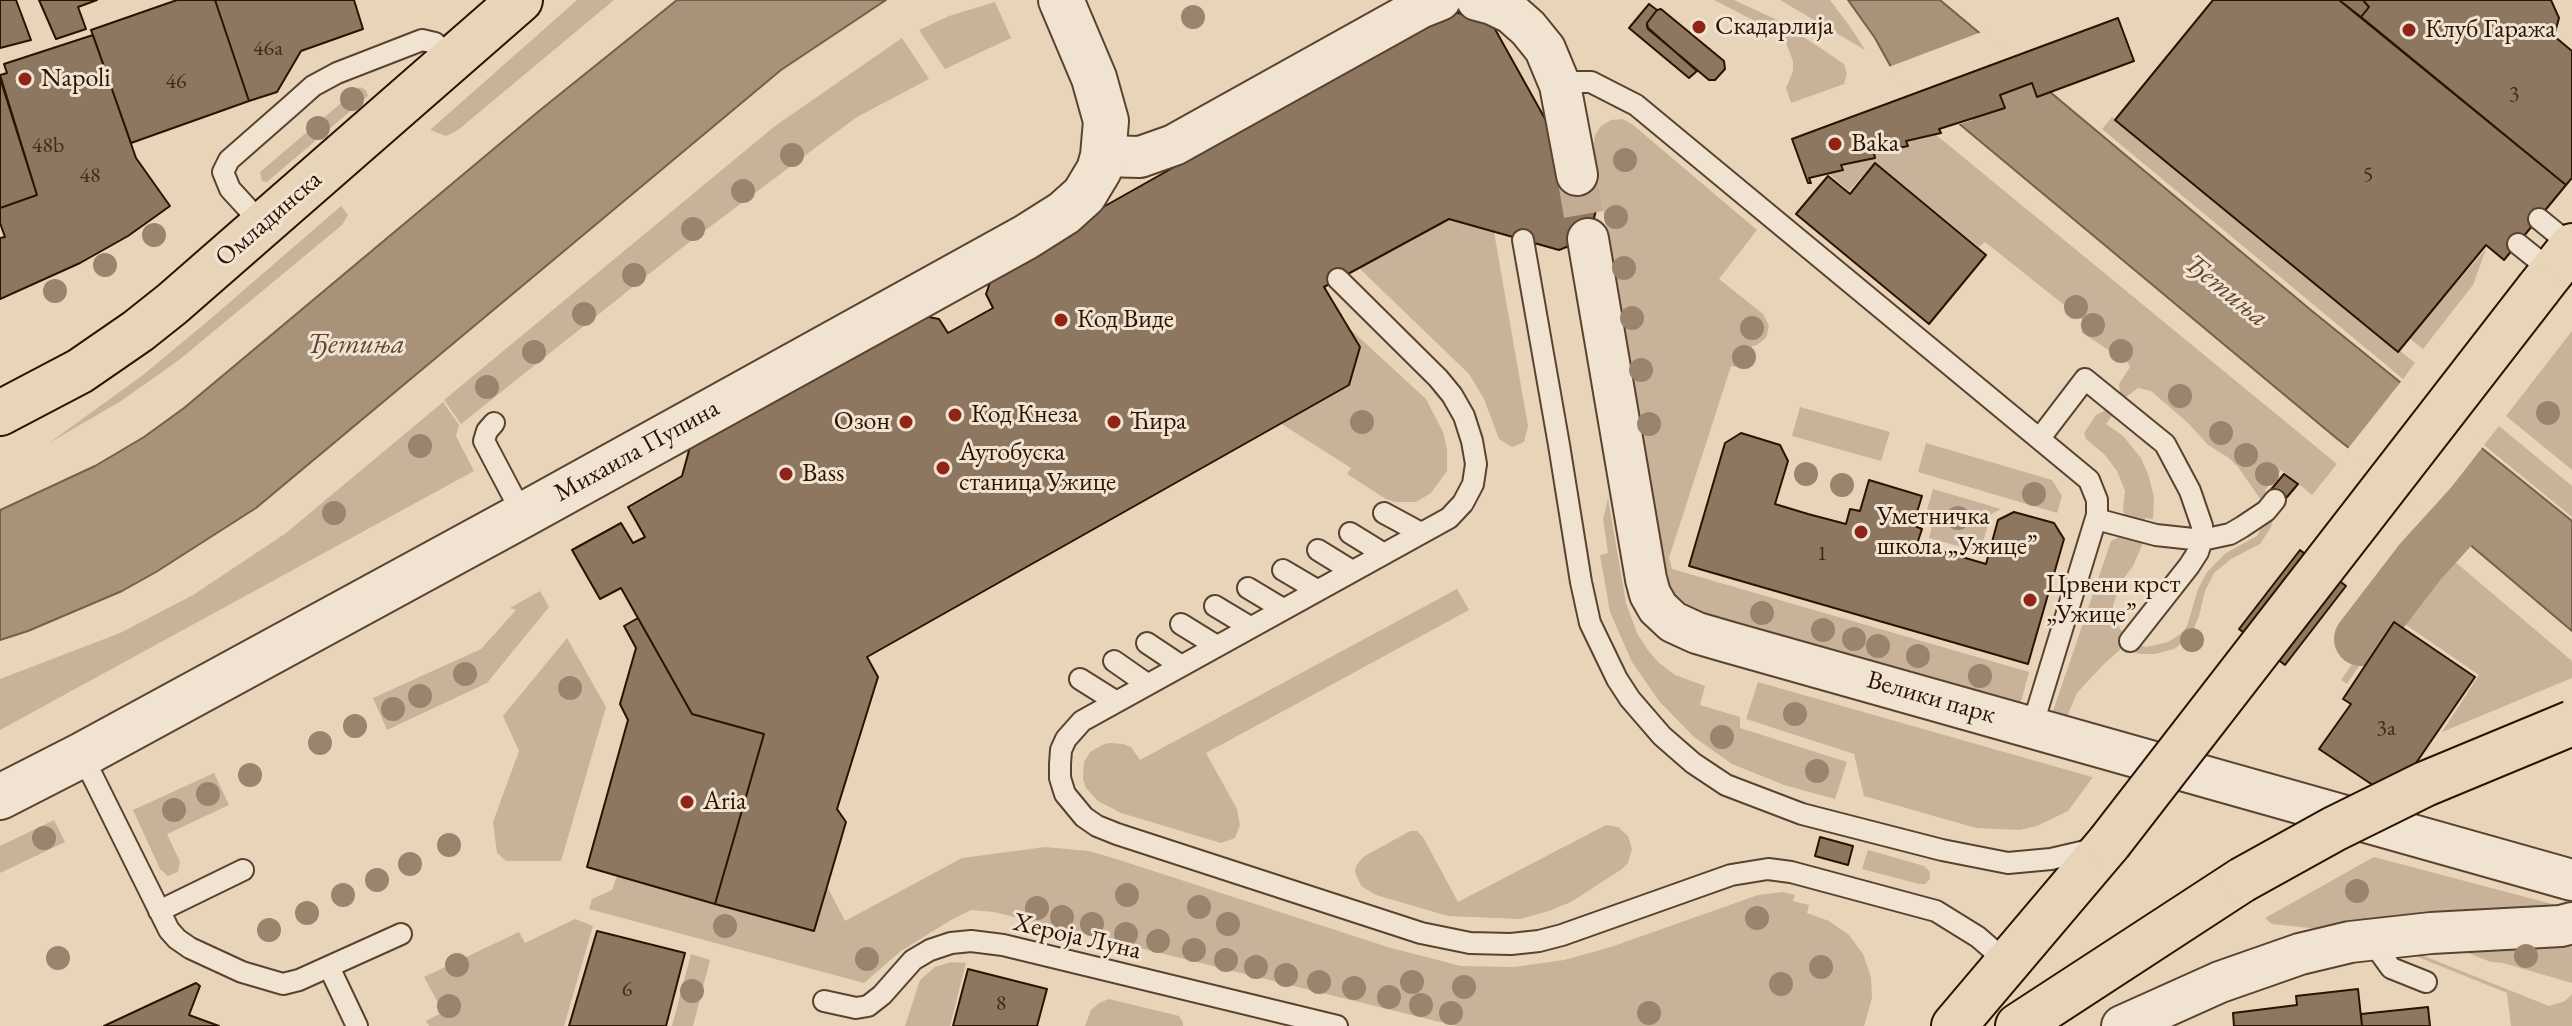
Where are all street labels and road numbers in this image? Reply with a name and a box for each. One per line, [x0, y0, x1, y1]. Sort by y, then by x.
street label: Омладинска [209, 164, 329, 274]
street label: Михаила Пупина [549, 393, 725, 509]
street label: Велики парк [1863, 665, 1999, 731]
street label: Хероја Луна [1010, 907, 1144, 967]

